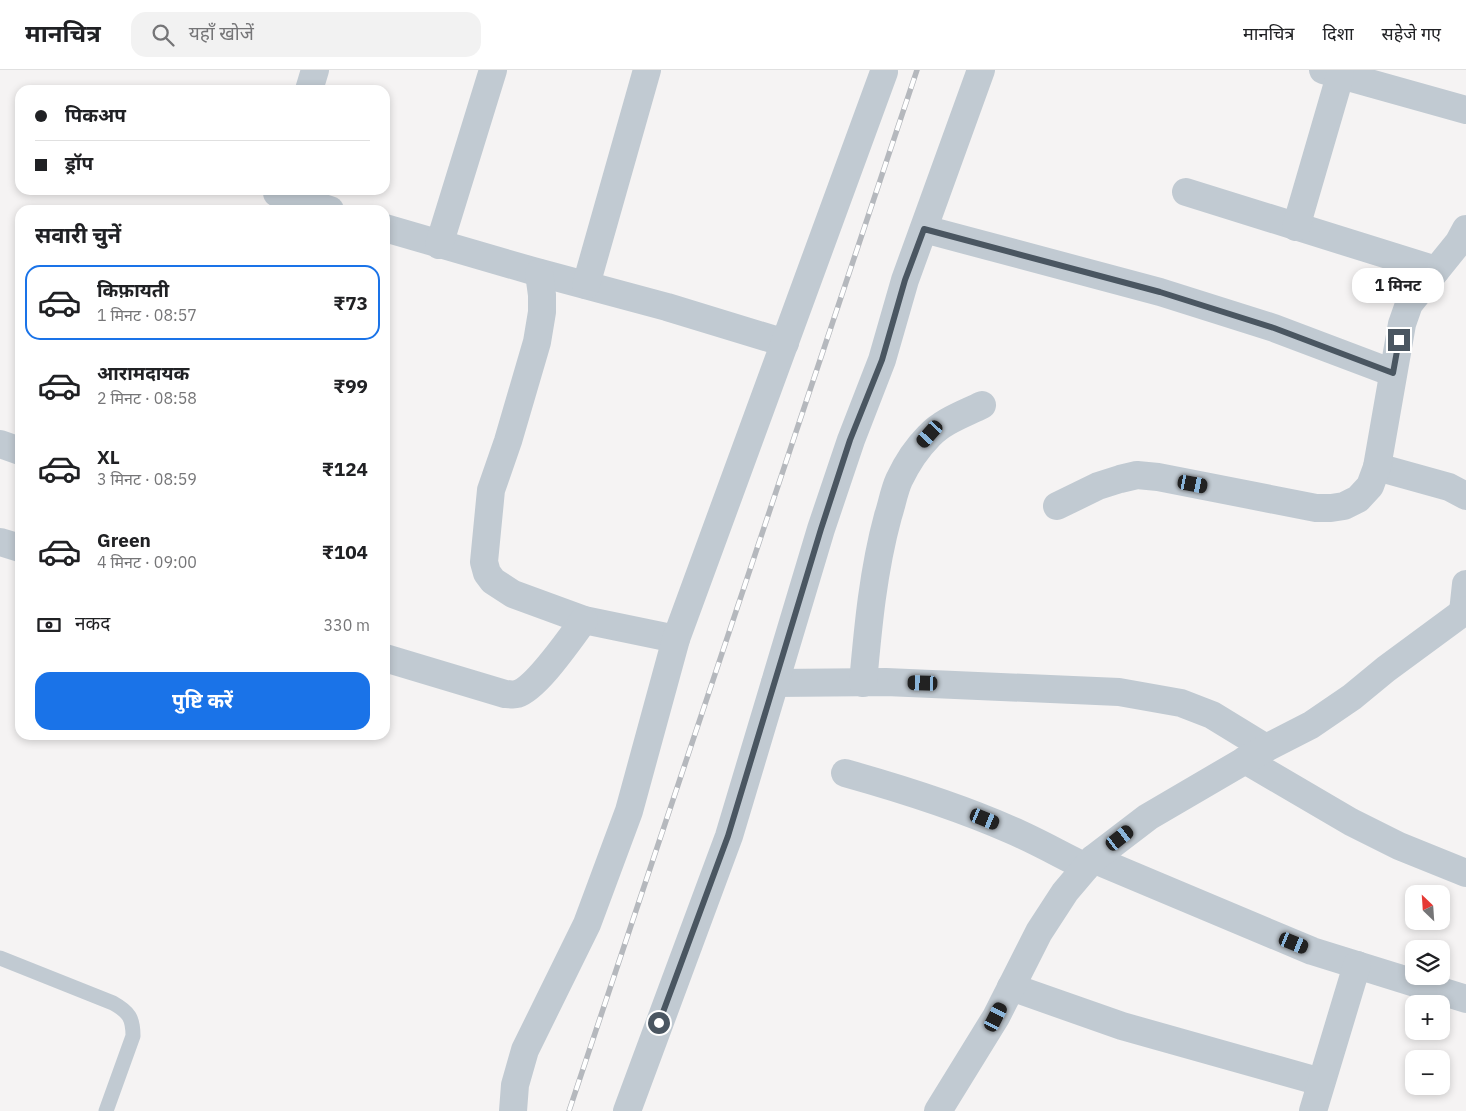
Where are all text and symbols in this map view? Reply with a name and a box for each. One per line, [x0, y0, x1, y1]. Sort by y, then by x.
search box [131, 12, 481, 57]
text: मानचित्र [25, 17, 101, 49]
icon: search [149, 21, 177, 49]
text: यहाँ खोजें [189, 21, 254, 45]
text: मानचित्र [1243, 22, 1294, 45]
text: दिशा [1322, 22, 1354, 45]
text: सहेजे गए [1382, 22, 1441, 45]
text: पिकअप [65, 103, 126, 127]
text: ड्रॉप [65, 151, 93, 175]
text: सवारी चुनें [35, 220, 121, 249]
callout: 1 मिनट [1353, 268, 1445, 302]
text: 1 मिनट [1375, 275, 1421, 295]
text: किफ़ायती [97, 278, 169, 302]
icon: car [37, 280, 82, 325]
text: ₹73 [333, 291, 368, 315]
text: 1 मिनट · 08:57 [97, 305, 197, 325]
route end [1388, 329, 1410, 351]
text: आरामदायक [97, 361, 189, 385]
icon: car [37, 363, 82, 408]
text: ₹99 [333, 374, 368, 398]
text: 2 मिनट · 08:58 [97, 388, 197, 408]
car [914, 418, 945, 450]
text: XL [97, 445, 120, 469]
icon: car [37, 446, 82, 491]
text: ₹124 [322, 457, 368, 481]
text: 3 मिनट · 08:59 [97, 469, 197, 489]
car [1176, 474, 1209, 494]
text: Green [97, 528, 151, 552]
icon: car [37, 529, 82, 574]
text: ₹104 [322, 540, 368, 564]
text: 4 मिनट · 09:00 [97, 552, 197, 572]
icon: cash [35, 611, 63, 639]
text: नकद [75, 611, 110, 635]
text: 330 m [323, 615, 370, 635]
button: पुष्टि करें [35, 672, 370, 730]
car [907, 675, 938, 691]
car [968, 806, 1001, 832]
car [1103, 823, 1136, 853]
north arrow [1405, 885, 1450, 930]
map controls [1405, 885, 1450, 1095]
car [1277, 930, 1310, 956]
button: layers [1405, 940, 1450, 985]
button: + [1405, 995, 1450, 1040]
car [982, 1000, 1009, 1034]
route start [648, 1012, 670, 1034]
button: − [1405, 1050, 1450, 1095]

